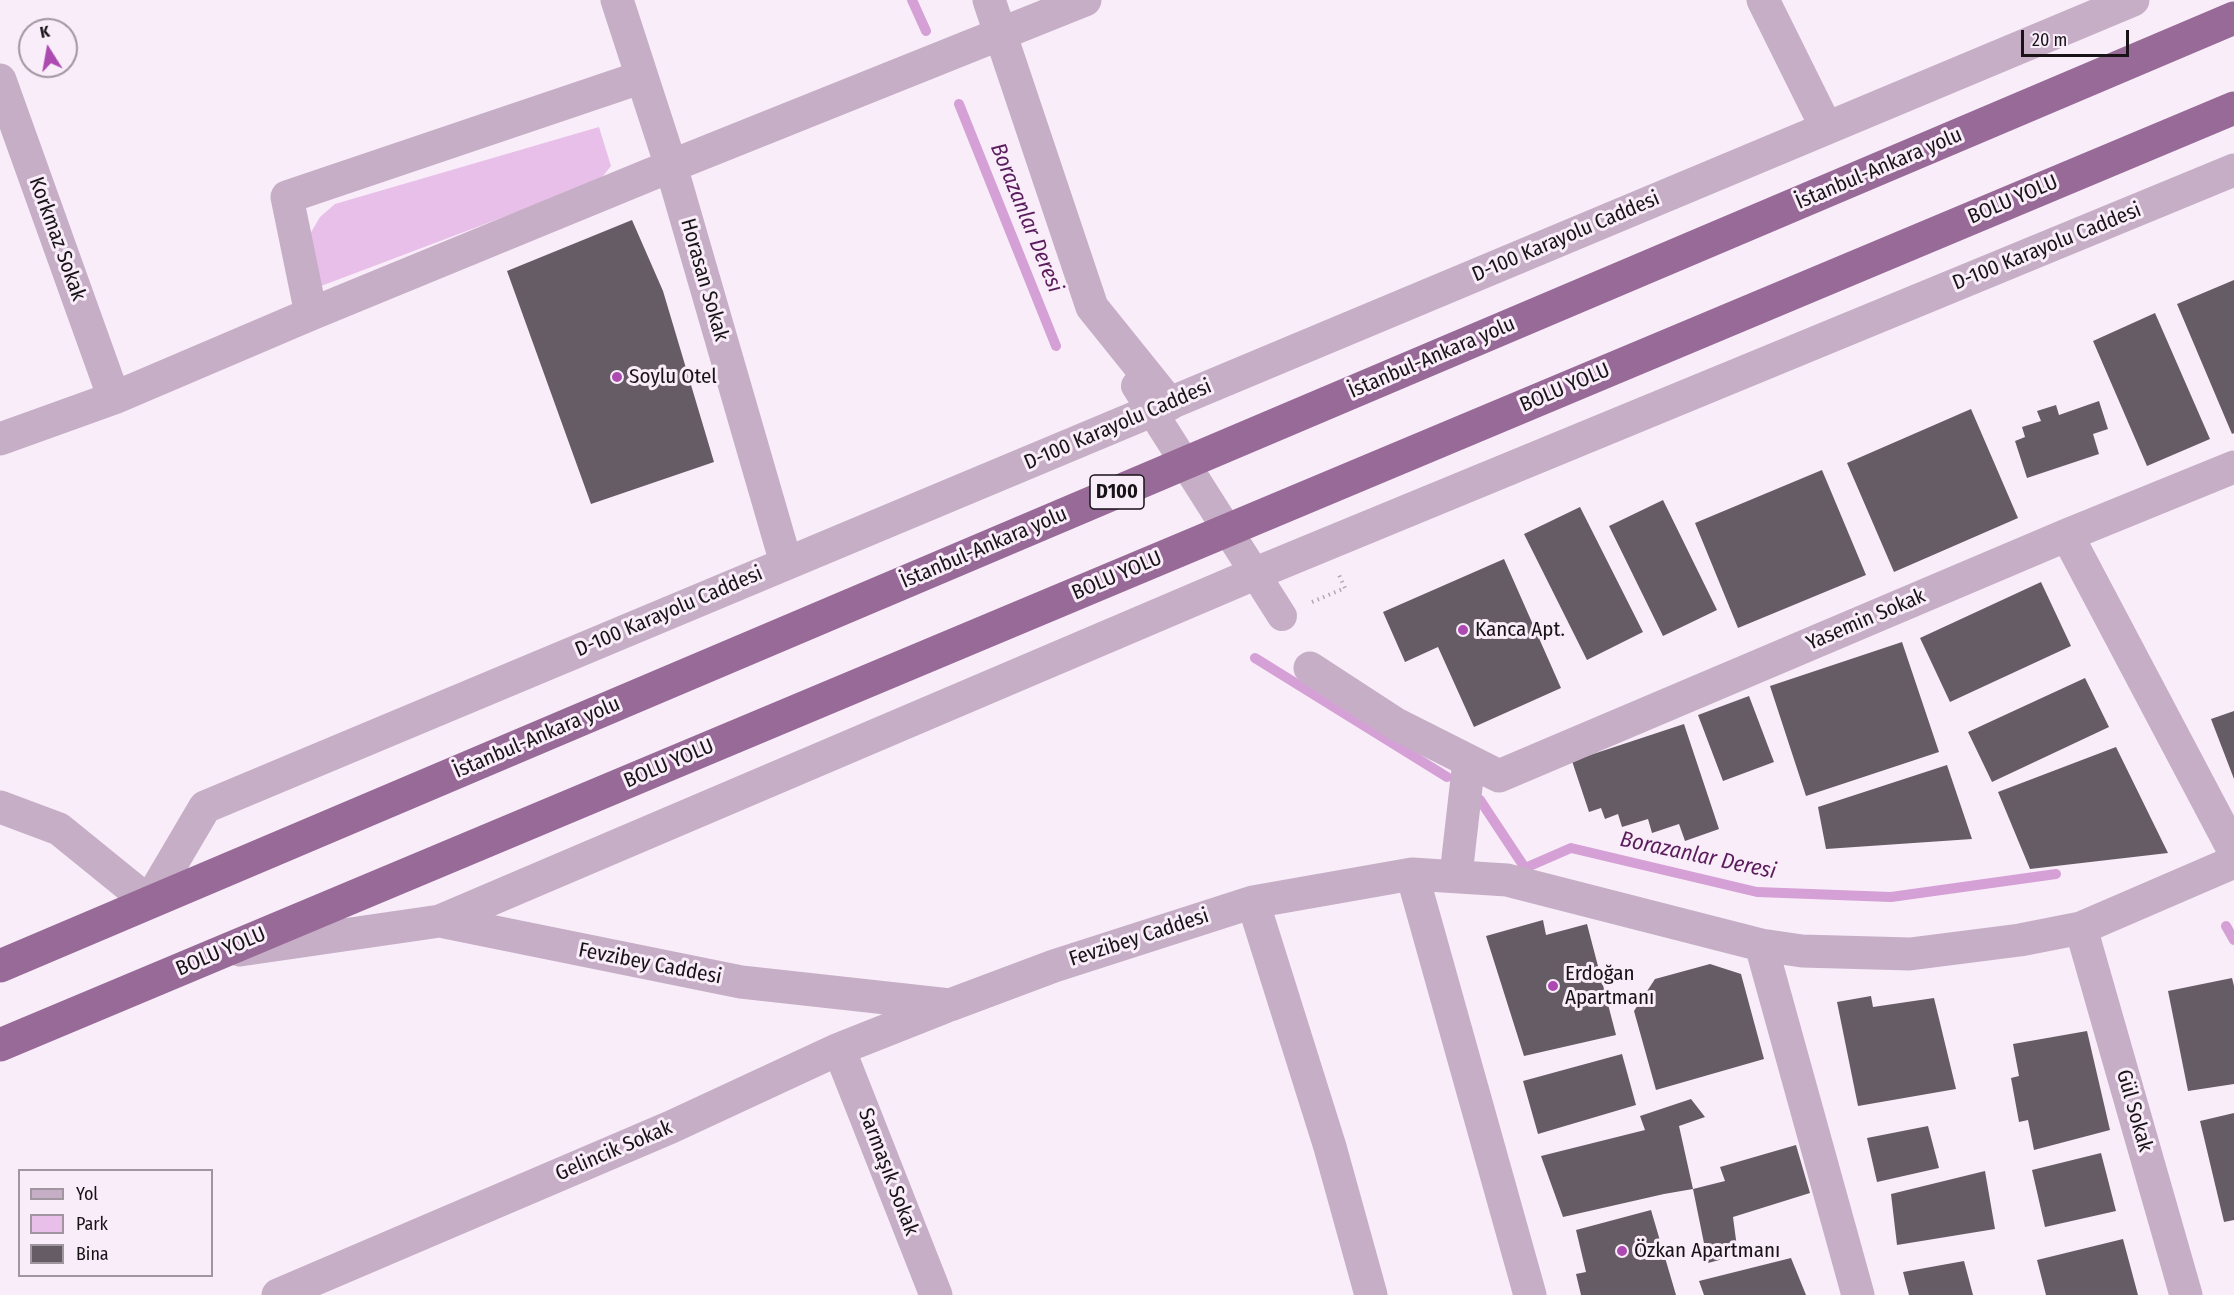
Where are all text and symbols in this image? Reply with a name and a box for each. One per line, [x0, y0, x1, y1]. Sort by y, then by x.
north arrow [18, 18, 78, 78]
scale bar [2024, 18, 2132, 56]
text: K [38, 22, 51, 42]
text: 20 m [2032, 29, 2067, 51]
street label: İstanbul-Ankara yolu [1792, 123, 1966, 215]
water label: Borazanlar Deresi [984, 139, 1068, 297]
street label: BOLU YOLU [1964, 170, 2062, 230]
street label: Korkmaz Sokak [23, 174, 91, 304]
street label: D-100 Karayolu Caddesi [1469, 186, 1663, 288]
street label: D-100 Karayolu Caddesi [1949, 198, 2145, 296]
street label: Horasan Sokak [674, 216, 734, 344]
street label: İstanbul-Ankara yolu [1345, 312, 1519, 404]
street label: BOLU YOLU [1516, 358, 1614, 418]
place label: Soylu Otel [629, 364, 717, 390]
marker: Soylu Otel [610, 370, 624, 384]
street label: D-100 Karayolu Caddesi [1021, 374, 1215, 476]
road number: D100 [1090, 475, 1144, 509]
street label: İstanbul-Ankara yolu [897, 502, 1071, 594]
street label: BOLU YOLU [1068, 546, 1166, 606]
street label: D-100 Karayolu Caddesi [572, 561, 766, 663]
street label: Yasemin Sokak [1803, 584, 1929, 656]
place label: Kanca Apt. [1475, 617, 1565, 643]
marker: Kanca Apt. [1456, 623, 1470, 637]
street label: İstanbul-Ankara yolu [450, 692, 624, 784]
street label: BOLU YOLU [620, 734, 718, 794]
water label: Borazanlar Deresi [1618, 827, 1778, 885]
street label: Fevzibey Caddesi [1066, 904, 1212, 972]
street label: BOLU YOLU [172, 922, 270, 982]
street label: Fevzibey Caddesi [576, 938, 724, 990]
place label: Erdoğan Apartmanı [1565, 961, 1654, 1011]
marker: Erdoğan Apartmanı [1546, 979, 1560, 993]
street label: Gül Sokak [2110, 1067, 2158, 1155]
street label: Sarmaşık Sokak [852, 1105, 924, 1239]
street label: Gelincik Sokak [552, 1115, 676, 1187]
legend [18, 1169, 213, 1277]
text: Yol [76, 1183, 98, 1205]
text: Park [76, 1213, 108, 1235]
place label: Özkan Apartmanı [1634, 1238, 1780, 1264]
text: Bina [76, 1243, 109, 1265]
marker: Özkan Apartmanı [1615, 1244, 1629, 1258]

